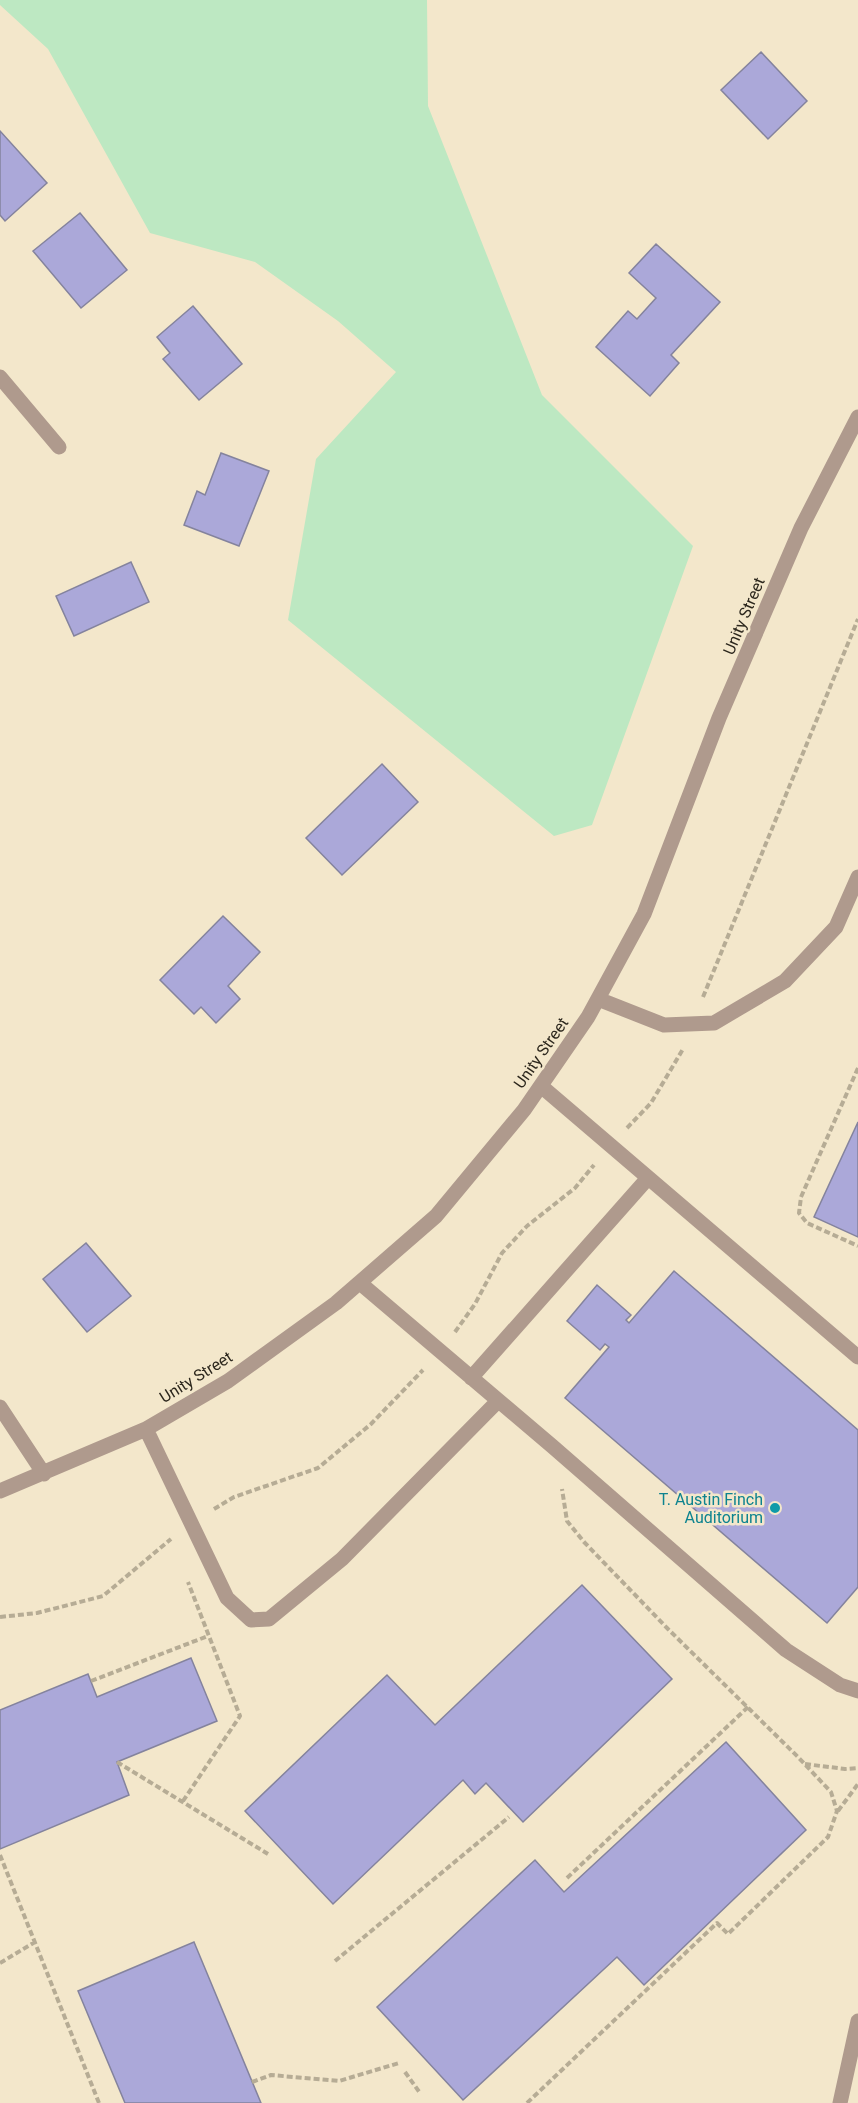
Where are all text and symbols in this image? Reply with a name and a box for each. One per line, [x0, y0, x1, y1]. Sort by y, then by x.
street label: Unity Street [719, 575, 769, 657]
street label: Unity Street [510, 1014, 572, 1092]
street label: Unity Street [156, 1347, 236, 1407]
place label: T. Austin Finch Auditorium [659, 1490, 763, 1527]
marker: T. Austin Finch Auditorium [768, 1501, 782, 1515]

